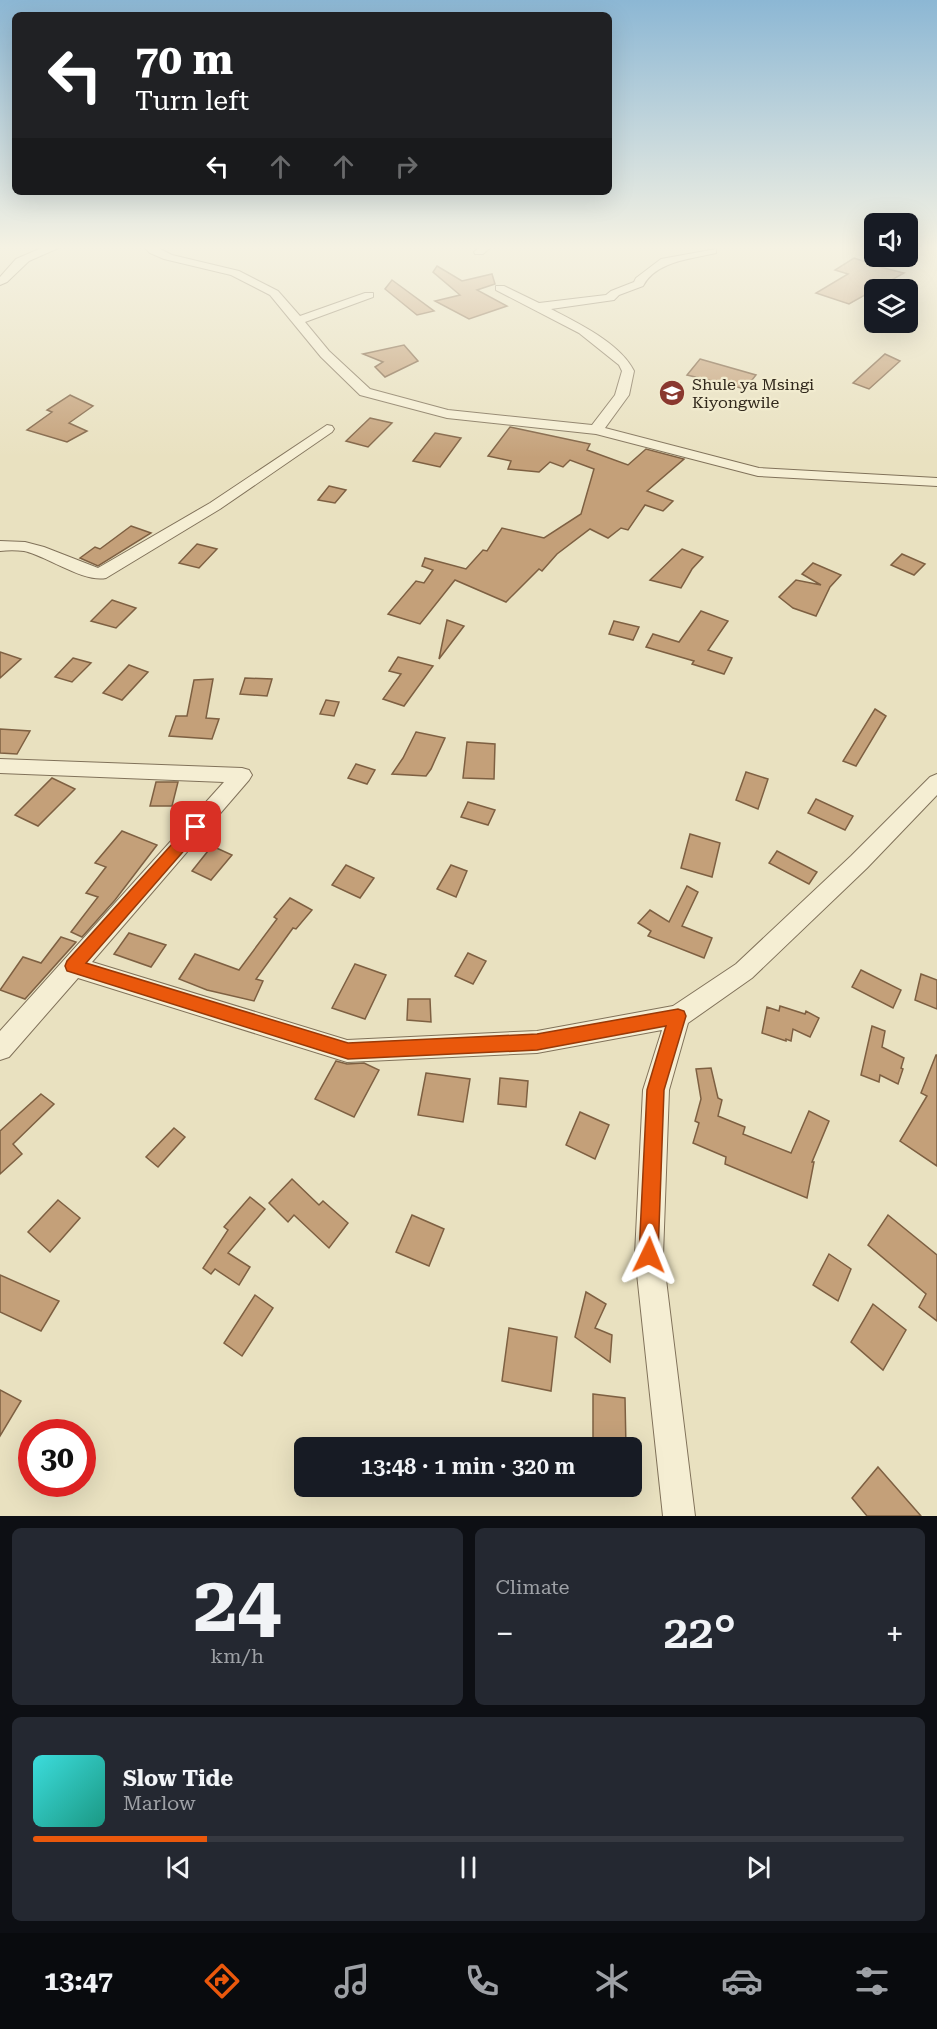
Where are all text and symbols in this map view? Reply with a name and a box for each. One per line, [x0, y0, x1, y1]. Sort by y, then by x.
text: 70 m [135, 35, 233, 84]
icon: left [36, 36, 114, 114]
text: Turn left [135, 85, 249, 117]
icon: left [201, 150, 234, 183]
icon: ahead [264, 150, 297, 183]
icon: ahead [327, 150, 360, 183]
icon: right [390, 150, 423, 183]
map controls [864, 213, 918, 333]
button: sound [864, 213, 918, 267]
button: layers [864, 279, 918, 333]
place label: Shule ya Msingi Kiyongwile [692, 375, 814, 412]
school or university icon: Shule ya Msingi Kiyongwile [657, 378, 687, 408]
pin [170, 801, 221, 852]
icon: arrive [179, 810, 212, 843]
position arrow [617, 1223, 681, 1287]
speed limit sign: 30 [18, 1419, 96, 1497]
text: 13:48 · 1 min · 320 m [361, 1454, 575, 1479]
text: 24 [194, 1559, 281, 1650]
text: Climate [496, 1575, 570, 1599]
text: 22° [663, 1606, 736, 1659]
text: − [496, 1614, 514, 1653]
text: + [886, 1614, 904, 1653]
text: km/h [210, 1644, 264, 1668]
text: Slow Tide [123, 1766, 233, 1791]
text: Marlow [123, 1791, 196, 1815]
icon: previous [162, 1851, 195, 1884]
icon: pause [452, 1851, 485, 1884]
icon: next [742, 1851, 775, 1884]
icon: directions [201, 1960, 243, 2002]
icon: music [331, 1960, 373, 2002]
icon: phone [461, 1960, 503, 2002]
icon: climate [591, 1960, 633, 2002]
icon: car [721, 1960, 763, 2002]
icon: filters [851, 1960, 893, 2002]
text: 13:47 [44, 1965, 113, 1997]

